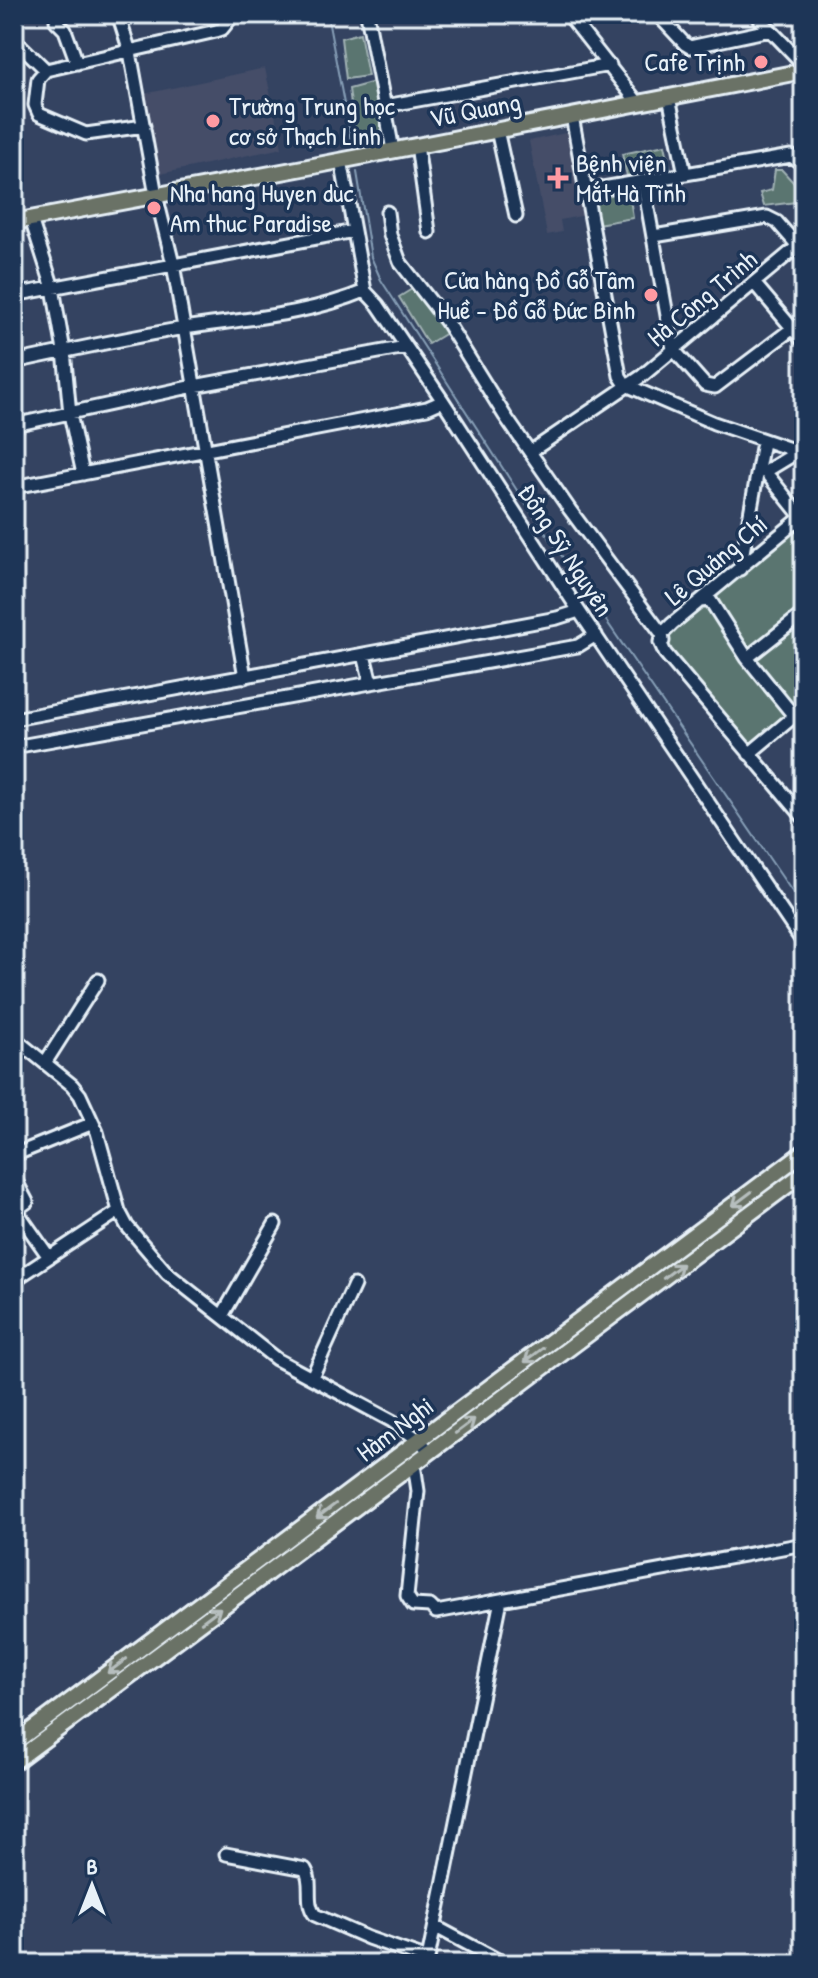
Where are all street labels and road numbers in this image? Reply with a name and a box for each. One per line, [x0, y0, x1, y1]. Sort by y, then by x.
street label: Vũ Quang [426, 84, 523, 135]
street label: Hà Công Trình [639, 241, 764, 354]
street label: Đồng Sỹ Nguyên [510, 476, 622, 623]
street label: Lê Quảng Chí [657, 506, 774, 613]
street label: Hàm Nghi [349, 1388, 440, 1469]

